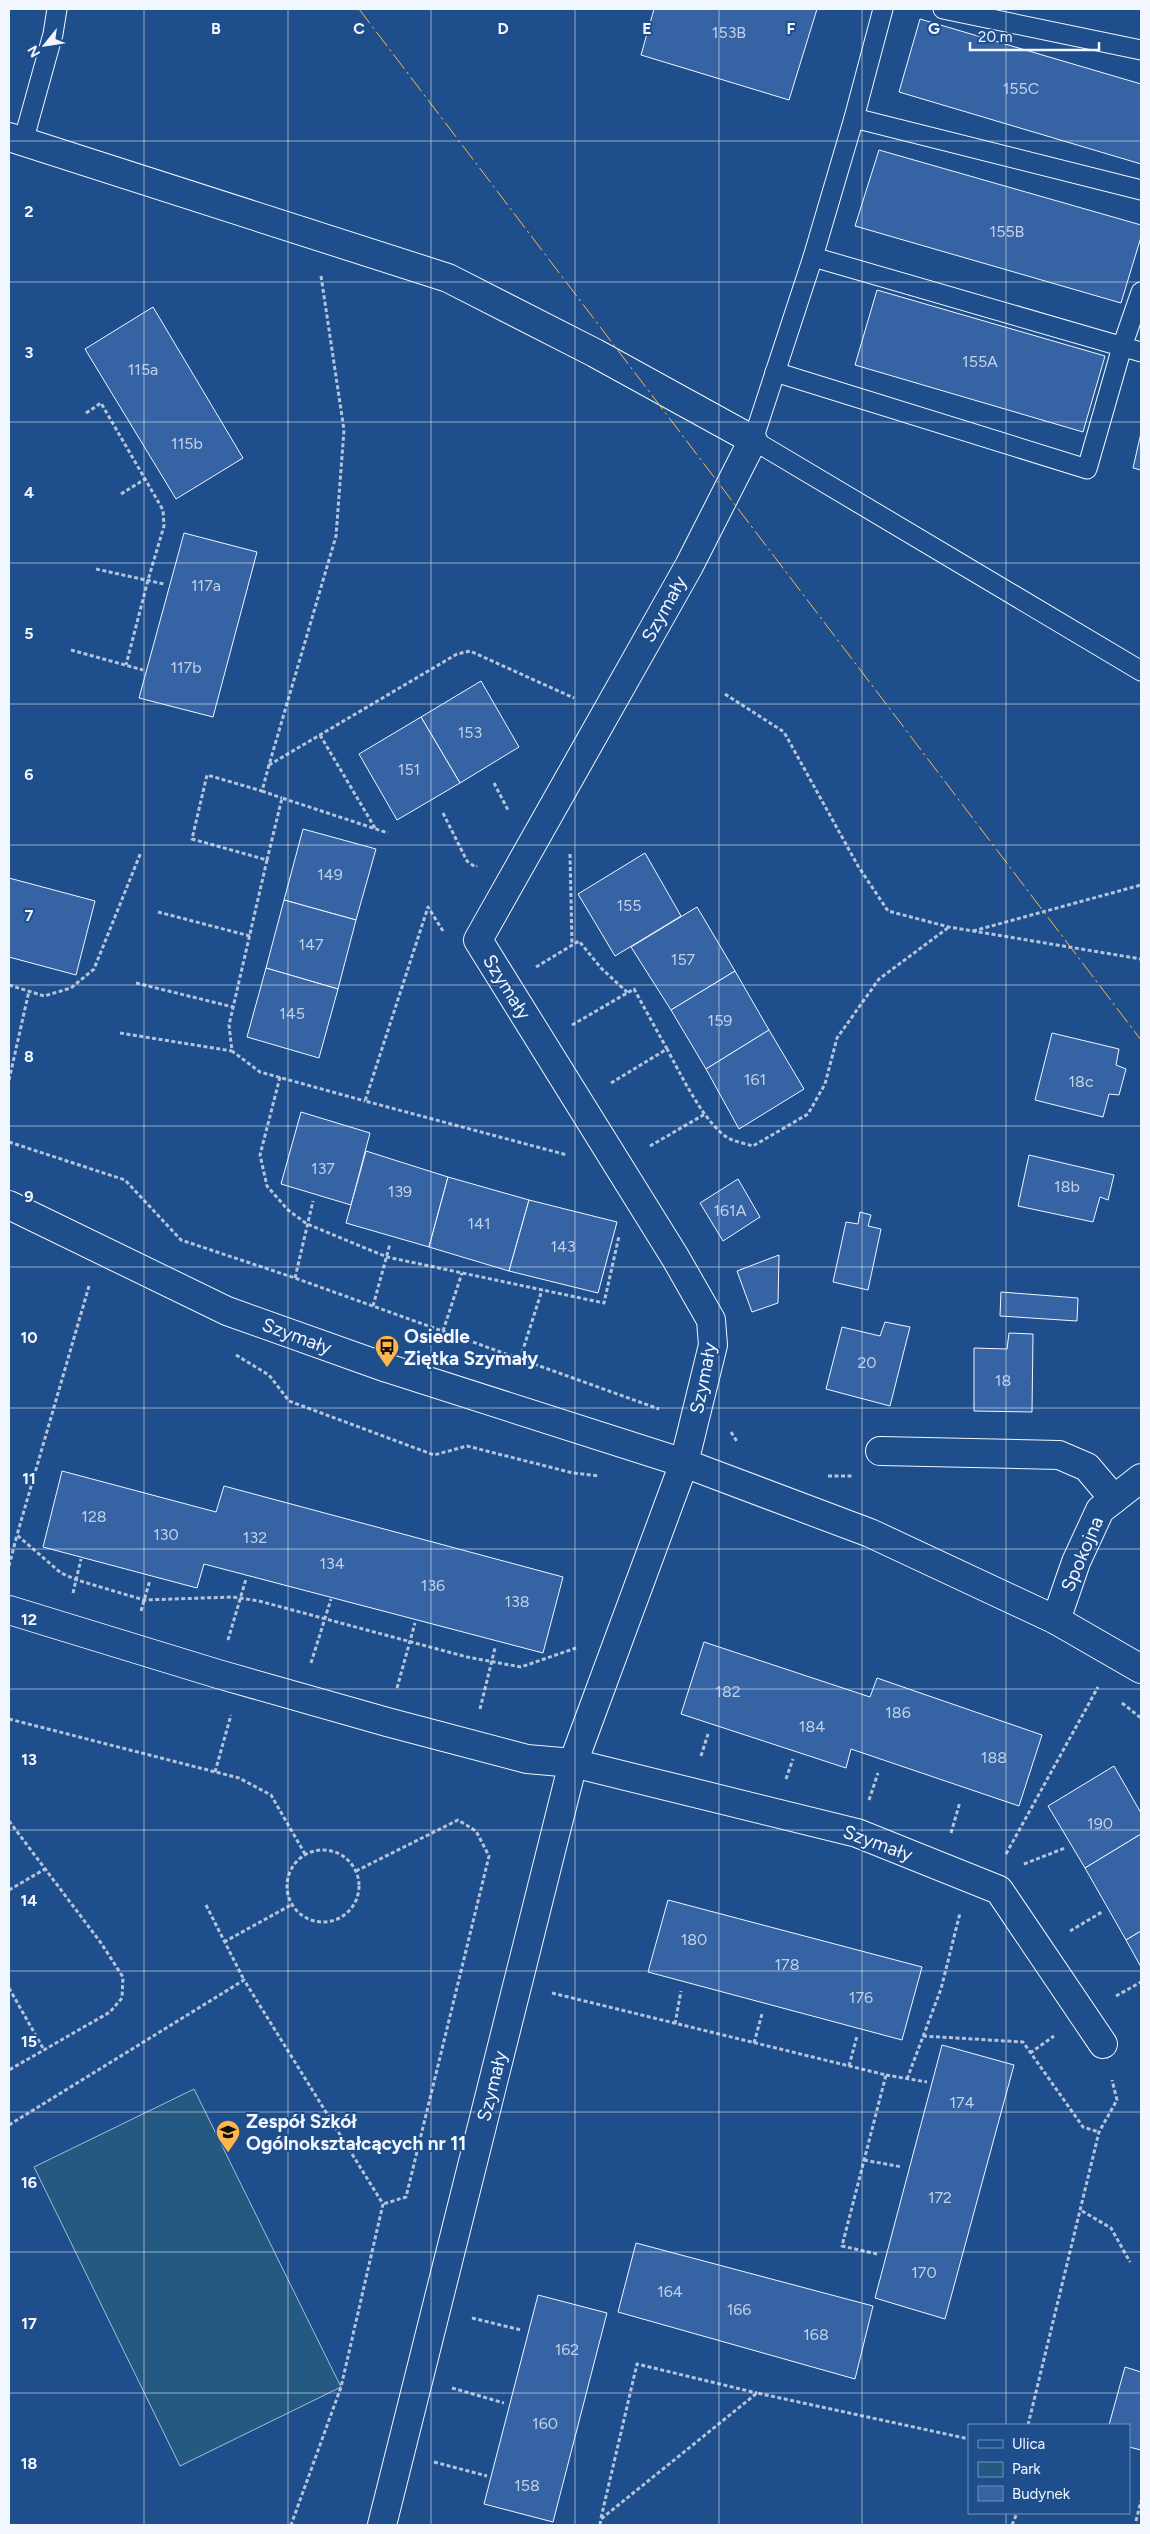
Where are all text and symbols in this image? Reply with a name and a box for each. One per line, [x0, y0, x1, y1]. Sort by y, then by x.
text: B [211, 19, 221, 38]
text: C [353, 19, 365, 38]
text: D [497, 19, 509, 38]
text: E [642, 19, 652, 38]
text: F [787, 19, 796, 38]
text: G [928, 19, 940, 38]
north arrow [20, 20, 70, 70]
scale bar [970, 20, 1099, 52]
house number: 153B [712, 23, 746, 42]
text: 20 m [978, 28, 1012, 46]
text: N [24, 42, 44, 60]
house number: 155C [1003, 79, 1039, 98]
text: 2 [24, 202, 34, 221]
house number: 155B [990, 222, 1025, 241]
text: 3 [25, 343, 34, 362]
house number: 155A [962, 352, 998, 371]
house number: 115a [128, 360, 158, 379]
house number: 115b [171, 434, 203, 453]
text: 4 [24, 483, 34, 502]
street label: Szymały [636, 572, 692, 646]
house number: 117a [191, 576, 221, 595]
text: 5 [24, 624, 34, 643]
house number: 117b [170, 658, 202, 677]
house number: 153 [458, 723, 482, 742]
house number: 151 [398, 760, 420, 779]
text: 6 [24, 765, 34, 784]
house number: 149 [317, 865, 343, 884]
house number: 155 [616, 896, 642, 915]
text: 7 [25, 906, 34, 925]
house number: 147 [298, 935, 324, 954]
street label: Szymały [478, 950, 536, 1024]
house number: 157 [671, 950, 696, 969]
house number: 145 [279, 1004, 305, 1023]
house number: 159 [708, 1011, 732, 1030]
text: 8 [24, 1047, 34, 1066]
house number: 161 [744, 1070, 766, 1089]
house number: 18c [1068, 1072, 1094, 1091]
house number: 137 [311, 1159, 335, 1178]
house number: 18b [1054, 1177, 1080, 1196]
house number: 139 [388, 1182, 412, 1201]
text: 9 [24, 1187, 34, 1206]
house number: 161A [713, 1201, 747, 1220]
house number: 141 [467, 1214, 491, 1233]
house number: 143 [550, 1237, 576, 1256]
street label: Szymały [259, 1313, 335, 1359]
place label: Osiedle Ziętka Szymały [404, 1325, 538, 1370]
text: 10 [20, 1328, 38, 1347]
bus stop icon: Osiedle Ziętka Szymały [374, 1334, 400, 1368]
street label: Szymały [685, 1340, 721, 1416]
house number: 20 [857, 1353, 877, 1372]
house number: 18 [995, 1371, 1011, 1390]
text: 11 [22, 1469, 36, 1488]
house number: 128 [81, 1507, 107, 1526]
street label: Spokojna [1056, 1513, 1108, 1595]
house number: 130 [153, 1525, 179, 1544]
house number: 132 [243, 1528, 267, 1547]
house number: 134 [319, 1554, 345, 1573]
house number: 136 [421, 1576, 445, 1595]
house number: 138 [504, 1592, 530, 1611]
text: 12 [21, 1610, 37, 1629]
house number: 182 [715, 1682, 741, 1701]
house number: 186 [885, 1703, 911, 1722]
house number: 184 [799, 1717, 825, 1736]
house number: 188 [981, 1748, 1007, 1767]
text: 13 [21, 1750, 37, 1769]
house number: 190 [1087, 1814, 1113, 1833]
street label: Szymały [840, 1820, 916, 1866]
text: 14 [21, 1891, 37, 1910]
house number: 180 [681, 1930, 707, 1949]
house number: 178 [774, 1955, 800, 1974]
house number: 176 [849, 1988, 873, 2007]
text: 15 [21, 2032, 37, 2051]
street label: Szymały [472, 2048, 512, 2124]
house number: 174 [949, 2093, 975, 2112]
place label: Zespół Szkół Ogólnokształcących nr 11 [246, 2110, 466, 2155]
school or university icon: Zespół Szkół Ogólnokształcących nr 11 [215, 2119, 241, 2153]
text: 16 [21, 2173, 37, 2192]
house number: 172 [928, 2188, 952, 2207]
house number: 170 [911, 2263, 937, 2282]
house number: 164 [657, 2282, 683, 2301]
house number: 166 [727, 2300, 751, 2319]
text: 17 [21, 2314, 37, 2333]
house number: 168 [803, 2325, 829, 2344]
house number: 162 [555, 2340, 579, 2359]
house number: 160 [532, 2414, 558, 2433]
legend [968, 2424, 1130, 2514]
text: Ulica [1012, 2435, 1045, 2453]
text: 18 [21, 2454, 37, 2473]
text: Park [1012, 2460, 1041, 2478]
house number: 158 [514, 2476, 540, 2495]
text: Budynek [1012, 2485, 1071, 2503]

